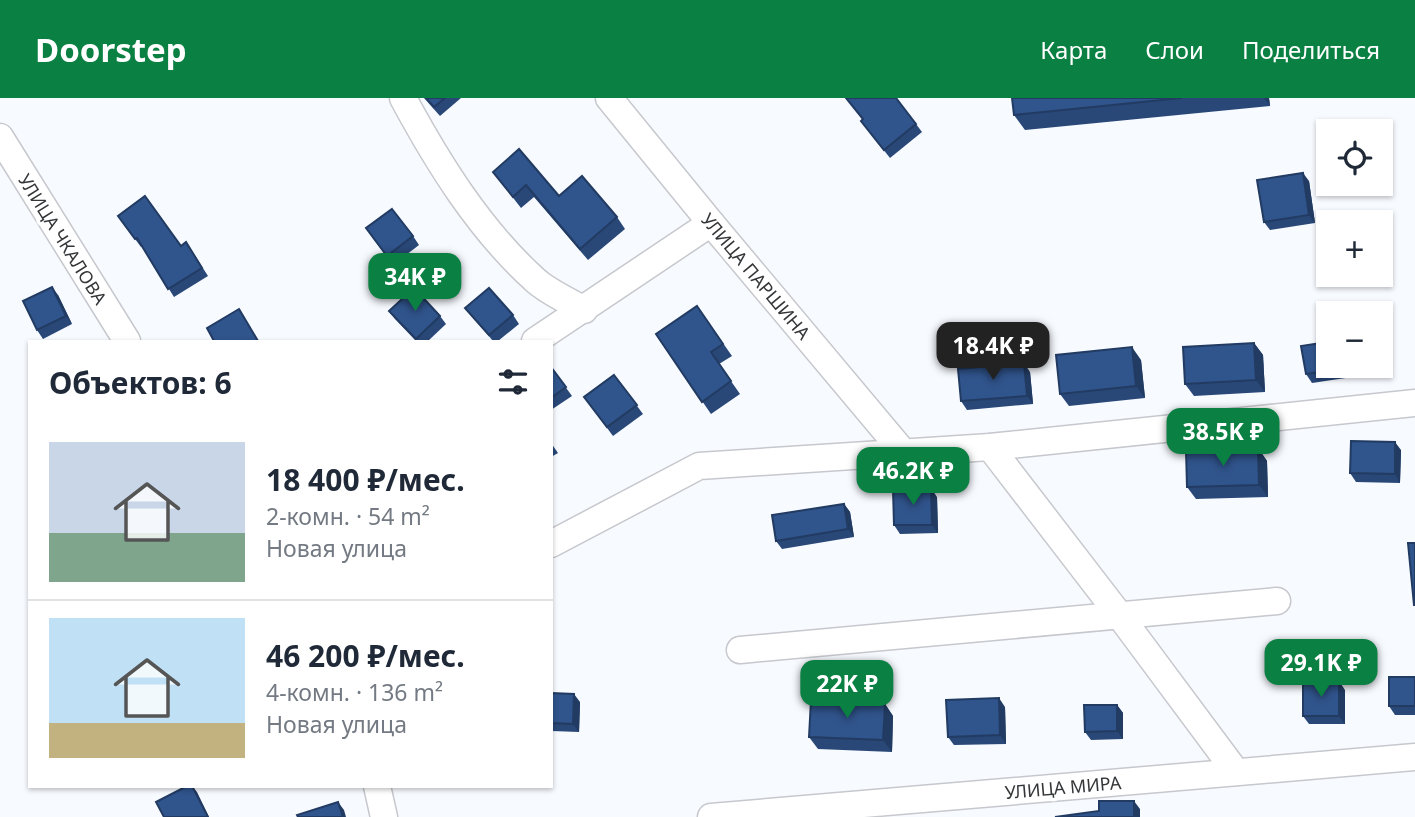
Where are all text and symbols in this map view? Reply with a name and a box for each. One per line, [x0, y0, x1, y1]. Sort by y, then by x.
text: Doorstep [35, 27, 187, 72]
text: Карта [1040, 33, 1107, 66]
text: Слои [1145, 33, 1204, 66]
text: Поделиться [1242, 33, 1380, 66]
map controls [1316, 119, 1393, 378]
button: locate [1316, 119, 1393, 196]
street label: УЛИЦА ЧКАЛОВА [13, 169, 113, 309]
street label: УЛИЦА ПАРШИНА [696, 208, 816, 345]
button: + [1316, 210, 1393, 287]
pin: 34K ₽ [366, 254, 464, 313]
text: 34K ₽ [384, 260, 446, 292]
button: − [1316, 301, 1393, 378]
pin: 18.4K ₽ [928, 322, 1058, 382]
text: 18.4K ₽ [953, 329, 1033, 361]
text: Объектов: 6 [49, 362, 232, 403]
icon: filters [494, 363, 532, 401]
pin: 38.5K ₽ [1158, 408, 1288, 468]
text: 38.5K ₽ [1183, 415, 1263, 447]
pin: 46.2K ₽ [848, 448, 978, 507]
text: 46.2K ₽ [873, 454, 953, 486]
text: 18 400 ₽/мес. [266, 459, 465, 500]
icon: home [105, 470, 189, 554]
text: 2-комн. · 54 m² [266, 500, 430, 532]
text: Новая улица [266, 532, 407, 564]
text: 46 200 ₽/мес. [266, 635, 465, 676]
pin: 29.1K ₽ [1256, 640, 1386, 699]
icon: home [105, 646, 189, 730]
text: 29.1K ₽ [1281, 646, 1361, 678]
pin: 22K ₽ [798, 660, 896, 720]
text: 22K ₽ [816, 667, 878, 699]
text: 4-комн. · 136 m² [266, 676, 443, 708]
text: Новая улица [266, 708, 407, 740]
street label: УЛИЦА МИРА [1004, 770, 1123, 804]

